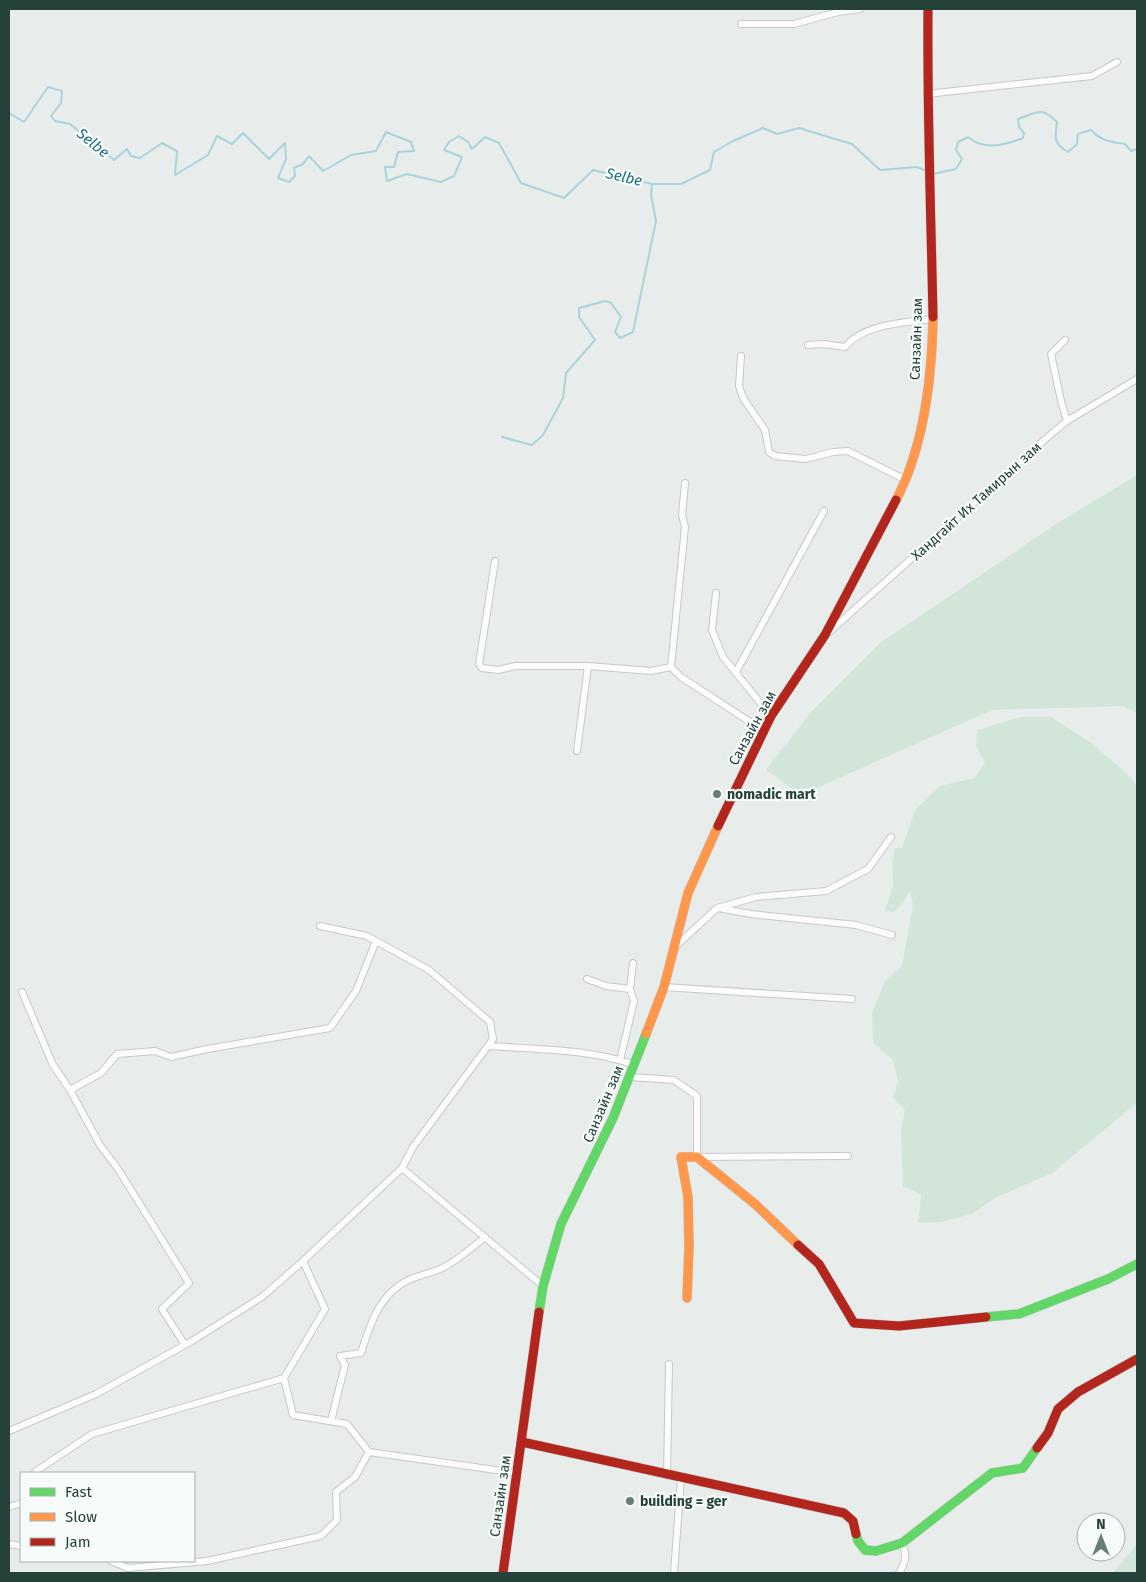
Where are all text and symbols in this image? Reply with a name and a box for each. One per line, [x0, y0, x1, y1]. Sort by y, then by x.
water label: Selbe [72, 124, 113, 162]
water label: Selbe [603, 164, 644, 190]
street label: Санзайн зам [907, 298, 926, 380]
street label: Хандгайт Их Тамирын зам [908, 438, 1045, 564]
street label: Санзайн зам [725, 688, 780, 768]
place label: nomadic mart [727, 786, 816, 803]
marker: nomadic mart [711, 788, 723, 800]
street label: Санзайн зам [580, 1063, 627, 1145]
street label: Санзайн зам [486, 1454, 515, 1538]
legend [20, 1472, 195, 1562]
text: Fast [65, 1483, 92, 1501]
place label: building = ger [640, 1493, 728, 1510]
marker: building = ger [624, 1495, 636, 1507]
text: Slow [65, 1508, 97, 1526]
north arrow [1076, 1512, 1126, 1562]
text: N [1096, 1516, 1106, 1533]
text: Jam [65, 1533, 91, 1551]

